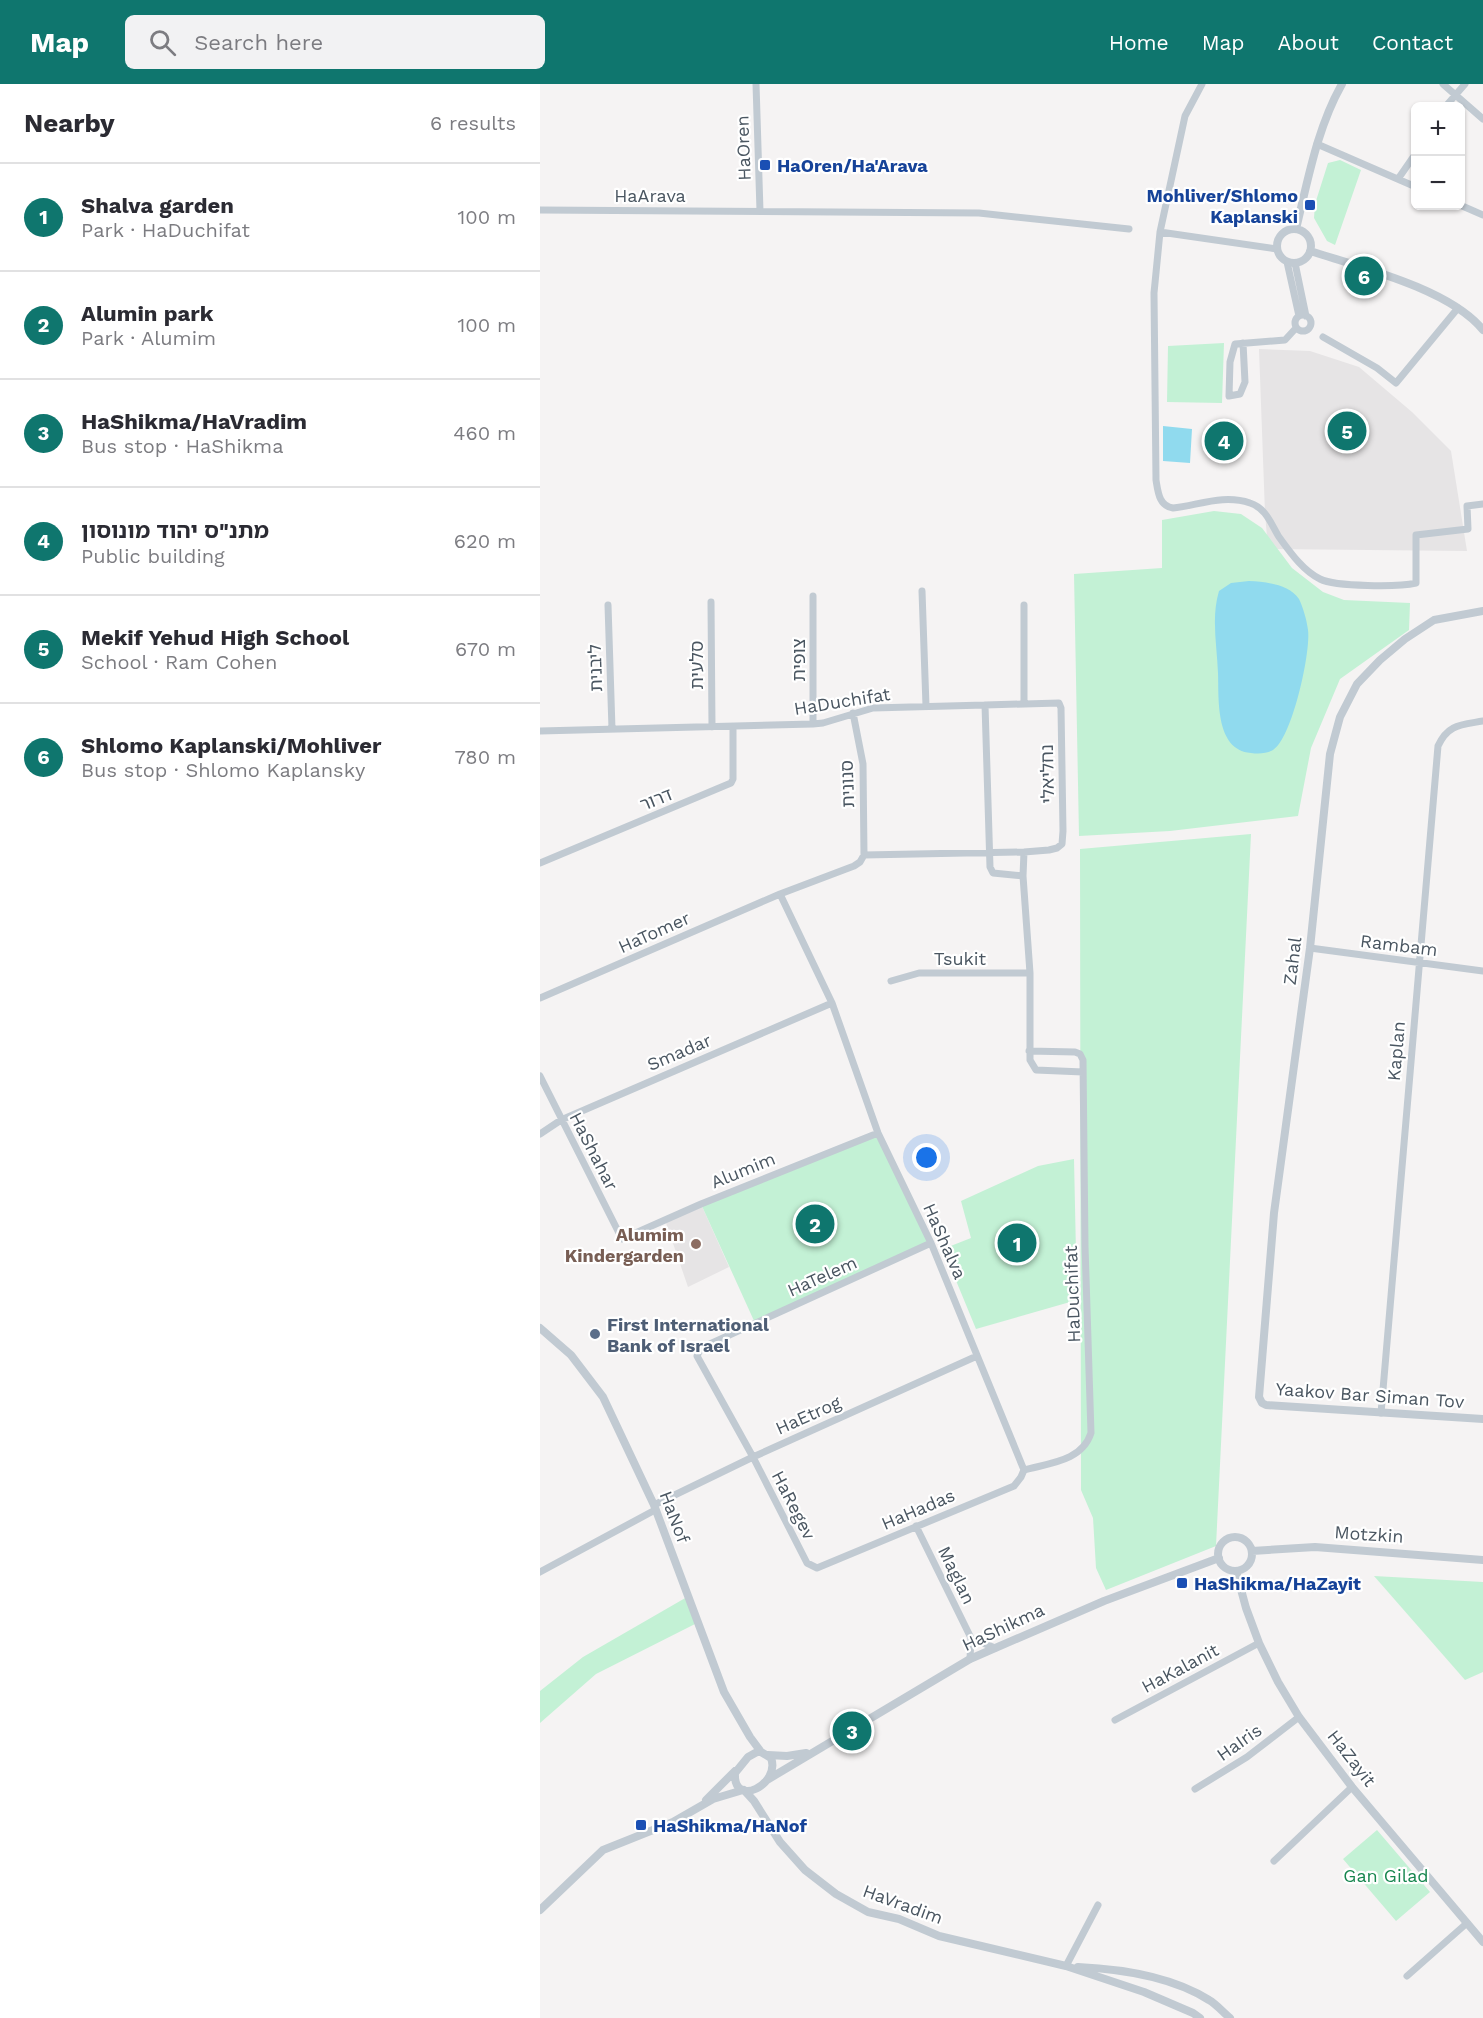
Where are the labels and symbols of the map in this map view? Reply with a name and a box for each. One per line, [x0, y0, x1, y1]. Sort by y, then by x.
street label: HaOren [731, 115, 755, 181]
place label: HaOren/Ha'Arava [777, 155, 928, 176]
marker: HaOren/Ha'Arava [758, 158, 772, 172]
street label: HaArava [614, 185, 686, 206]
place label: Mohliver/Shlomo Kaplanski [1146, 185, 1298, 227]
marker: Mohliver/Shlomo Kaplanski [1303, 198, 1317, 212]
pin: 6 [1344, 254, 1384, 298]
pin: 5 [1328, 408, 1366, 454]
pin: 4 [1204, 418, 1244, 464]
street label: צופית [788, 638, 809, 682]
street label: סלעית [686, 641, 707, 689]
street label: ליבנית [584, 644, 606, 692]
street label: HaDuchifat [792, 683, 892, 719]
street label: נחליאלי [1036, 744, 1058, 804]
street label: סנונית [836, 760, 858, 808]
street label: דרור [637, 783, 676, 815]
street label: HaTomer [615, 907, 693, 957]
street label: Rambam [1359, 930, 1439, 960]
street label: Zahal [1279, 935, 1305, 986]
street label: Tsukit [934, 948, 987, 969]
street label: Kaplan [1383, 1020, 1409, 1082]
street label: Smadar [644, 1029, 714, 1075]
street label: HaShahar [565, 1108, 623, 1194]
your location [912, 1143, 941, 1172]
street label: Alumim [708, 1148, 778, 1192]
street label: HaShalva [919, 1200, 971, 1282]
pin: 2 [796, 1202, 834, 1246]
pin: 1 [998, 1220, 1036, 1266]
place label: Alumim Kindergarden [565, 1224, 684, 1266]
marker: Alumim Kindergarden [689, 1237, 703, 1251]
street label: HaDuchifat [1060, 1245, 1084, 1343]
street label: HaTelem [784, 1251, 860, 1301]
place label: First International Bank of Israel [607, 1314, 769, 1356]
marker: First International Bank of Israel [588, 1327, 602, 1341]
street label: Yaakov Bar Siman Tov [1275, 1378, 1466, 1412]
street label: HaEtrog [772, 1391, 844, 1439]
street label: HaRegev [768, 1467, 821, 1543]
street label: HaHadas [878, 1484, 958, 1534]
street label: HaNof [656, 1488, 694, 1546]
street label: Motzkin [1334, 1521, 1404, 1547]
street label: Maglan [934, 1543, 980, 1607]
place label: HaShikma/HaZayit [1194, 1573, 1361, 1594]
marker: HaShikma/HaZayit [1175, 1576, 1189, 1590]
street label: HaShikma [959, 1599, 1047, 1655]
street label: HaKalanit [1138, 1639, 1223, 1697]
pin: 3 [832, 1708, 872, 1754]
street label: HaIris [1212, 1719, 1266, 1765]
street label: HaZayit [1323, 1726, 1381, 1791]
place label: HaShikma/HaNof [653, 1815, 807, 1836]
marker: HaShikma/HaNof [634, 1818, 648, 1832]
park label: Gan Gilad [1343, 1865, 1429, 1886]
street label: HaVradim [860, 1880, 946, 1928]

